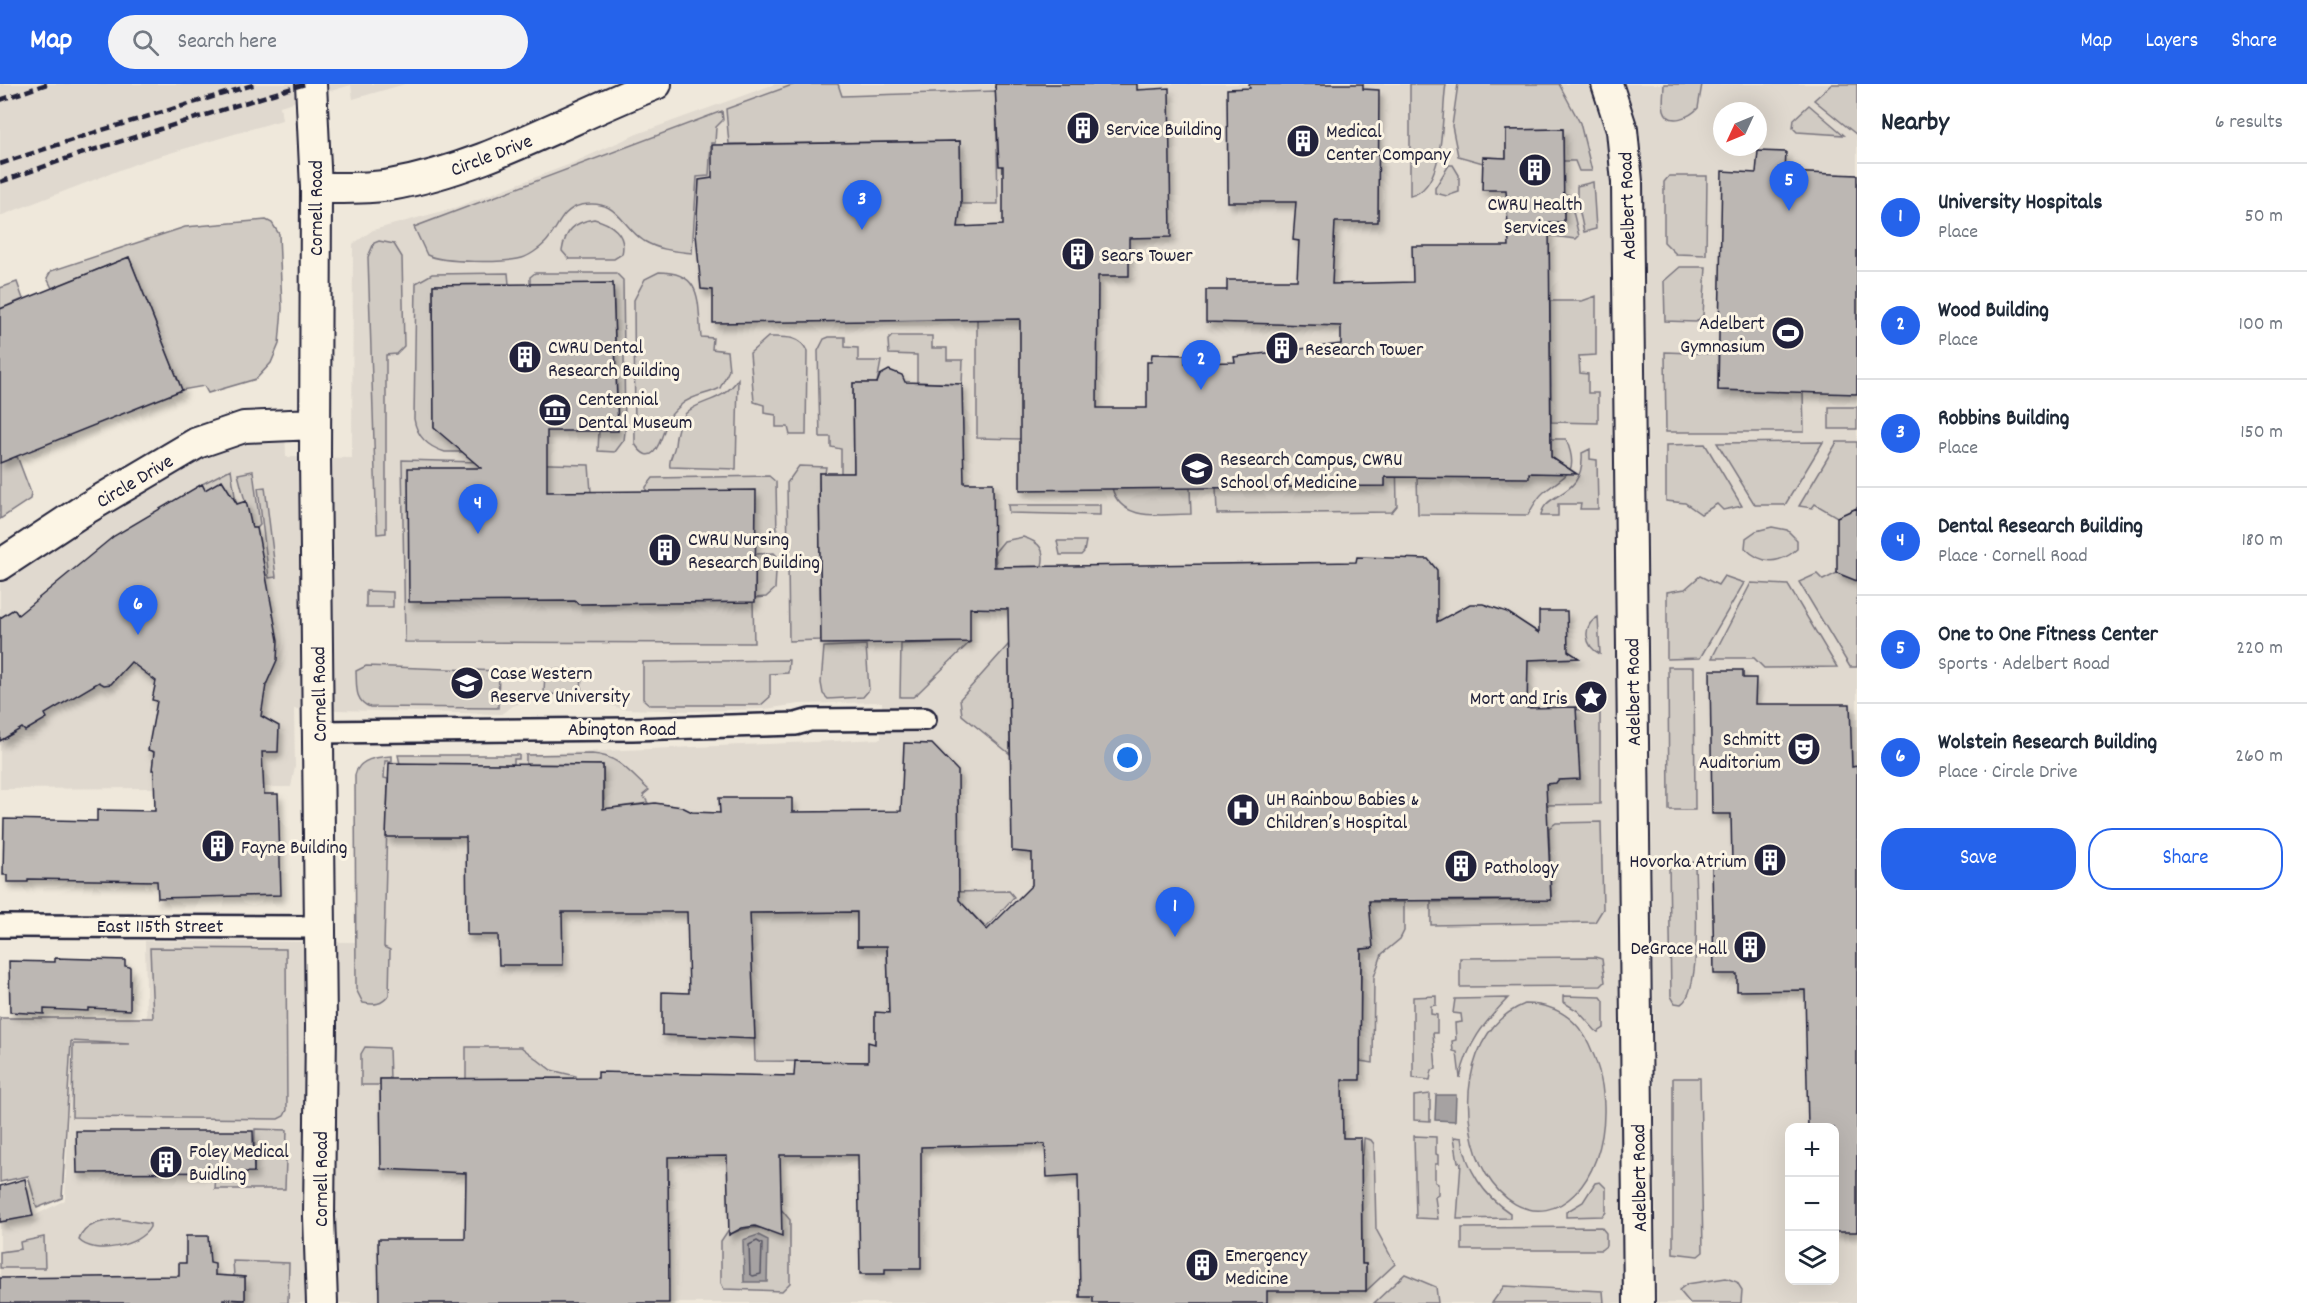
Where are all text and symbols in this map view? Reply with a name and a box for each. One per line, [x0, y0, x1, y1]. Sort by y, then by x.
search box [108, 15, 528, 69]
text: Map [30, 22, 72, 62]
icon: search [129, 26, 162, 59]
text: Search here [177, 27, 277, 58]
text: Map [2081, 27, 2112, 57]
text: Layers [2145, 27, 2198, 57]
text: Share [2231, 27, 2277, 57]
north arrow [1713, 102, 1767, 156]
text: Nearby [1881, 105, 1949, 142]
text: 6 results [2215, 109, 2283, 137]
building icon: Service Building [1065, 110, 1101, 146]
place label: Service Building [1106, 117, 1222, 145]
place label: Medical Center Company [1326, 119, 1451, 170]
building icon: Medical Center Company [1285, 123, 1321, 159]
street label: Circle Drive [447, 128, 537, 185]
street label: Adelbert Road [1613, 151, 1645, 260]
building icon: CWRU Health Services [1517, 152, 1553, 188]
street label: Cornell Road [304, 160, 332, 256]
pin: 5 [1770, 162, 1808, 211]
pin: 3 [842, 180, 882, 230]
text: University Hospitals [1938, 188, 2103, 219]
place label: CWRU Health Services [1487, 192, 1583, 243]
text: 1 [1898, 203, 1903, 231]
text: 50 m [2245, 203, 2283, 231]
text: Place [1938, 219, 1978, 247]
building icon: Sears Tower [1060, 236, 1096, 272]
place label: Sears Tower [1101, 243, 1193, 271]
text: Wood Building [1938, 296, 2049, 327]
place label: Adelbert Gymnasium [1680, 311, 1765, 362]
text: 2 [1896, 311, 1905, 339]
text: 100 m [2239, 311, 2283, 339]
sports icon: Adelbert Gymnasium [1770, 315, 1806, 351]
text: Place [1938, 327, 1978, 355]
building icon: Research Tower [1264, 330, 1300, 366]
place label: CWRU Dental Research Building [548, 335, 680, 386]
place label: Research Tower [1305, 337, 1424, 365]
building icon: CWRU Dental Research Building [507, 339, 543, 375]
pin: 2 [1182, 340, 1220, 390]
place label: Centennial Dental Museum [578, 387, 692, 438]
museum icon: Centennial Dental Museum [537, 392, 573, 428]
text: Robbins Building [1938, 404, 2069, 435]
text: 3 [1896, 419, 1905, 447]
text: 150 m [2240, 419, 2283, 447]
text: Place [1938, 435, 1978, 463]
place label: Research Campus, CWRU School of Medicine [1220, 447, 1403, 498]
street label: Circle Drive [92, 448, 180, 517]
school or university icon: Research Campus, CWRU School of Medicine [1179, 451, 1215, 487]
pin: 4 [458, 484, 498, 534]
text: Dental Research Building [1938, 512, 2143, 543]
place label: CWRU Nursing Research Building [688, 527, 820, 578]
text: 4 [1896, 527, 1905, 555]
text: 180 m [2241, 527, 2283, 555]
building icon: CWRU Nursing Research Building [647, 532, 683, 568]
text: Place · Cornell Road [1938, 543, 2088, 571]
pin: 6 [118, 586, 158, 635]
text: One to One Fitness Center [1938, 620, 2158, 651]
text: 5 [1896, 635, 1905, 663]
text: 220 m [2236, 635, 2283, 663]
street label: Adelbert Road [1620, 638, 1650, 746]
street label: Cornell Road [306, 646, 336, 742]
text: Sports · Adelbert Road [1938, 651, 2110, 679]
place label: Case Western Reserve University [490, 661, 630, 712]
school or university icon: Case Western Reserve University [449, 665, 485, 701]
place icon: Mort and Iris [1573, 679, 1609, 715]
place label: Mort and Iris [1470, 686, 1568, 714]
street label: Abington Road [568, 717, 676, 745]
place label: Schmitt Auditorium [1699, 727, 1781, 778]
text: Wolstein Research Building [1938, 728, 2157, 759]
theatre icon: Schmitt Auditorium [1786, 731, 1822, 767]
your location [1113, 743, 1142, 772]
text: 6 [1896, 743, 1905, 771]
text: 260 m [2235, 743, 2283, 771]
text: Place · Circle Drive [1938, 759, 2077, 787]
place label: UH Rainbow Babies & Children’s Hospital [1266, 787, 1419, 838]
hospital icon: UH Rainbow Babies & Children’s Hospital [1225, 792, 1261, 828]
building icon: Fayne Building [200, 828, 236, 864]
button: Save [1881, 828, 2076, 890]
button: Share [2088, 828, 2283, 890]
place label: Fayne Building [241, 835, 348, 863]
building icon: Hovorka Atrium [1752, 842, 1788, 878]
building icon: Pathology [1443, 848, 1479, 884]
place label: Hovorka Atrium [1629, 849, 1747, 877]
place label: Pathology [1484, 855, 1559, 883]
pin: 1 [1156, 888, 1194, 937]
street label: East 115th Street [97, 914, 223, 942]
building icon: DeGrace Hall [1732, 929, 1768, 965]
place label: DeGrace Hall [1630, 936, 1727, 964]
map controls [1785, 1123, 1839, 1285]
button: + [1785, 1123, 1839, 1177]
street label: Adelbert Road [1626, 1124, 1656, 1232]
street label: Cornell Road [309, 1131, 337, 1227]
place label: Foley Medical Buidling [189, 1139, 289, 1190]
building icon: Foley Medical Buidling [148, 1144, 184, 1180]
button: − [1785, 1177, 1839, 1231]
button: layers [1785, 1231, 1839, 1285]
place label: Emergency Medicine [1225, 1243, 1308, 1294]
building icon: Emergency Medicine [1184, 1247, 1220, 1283]

